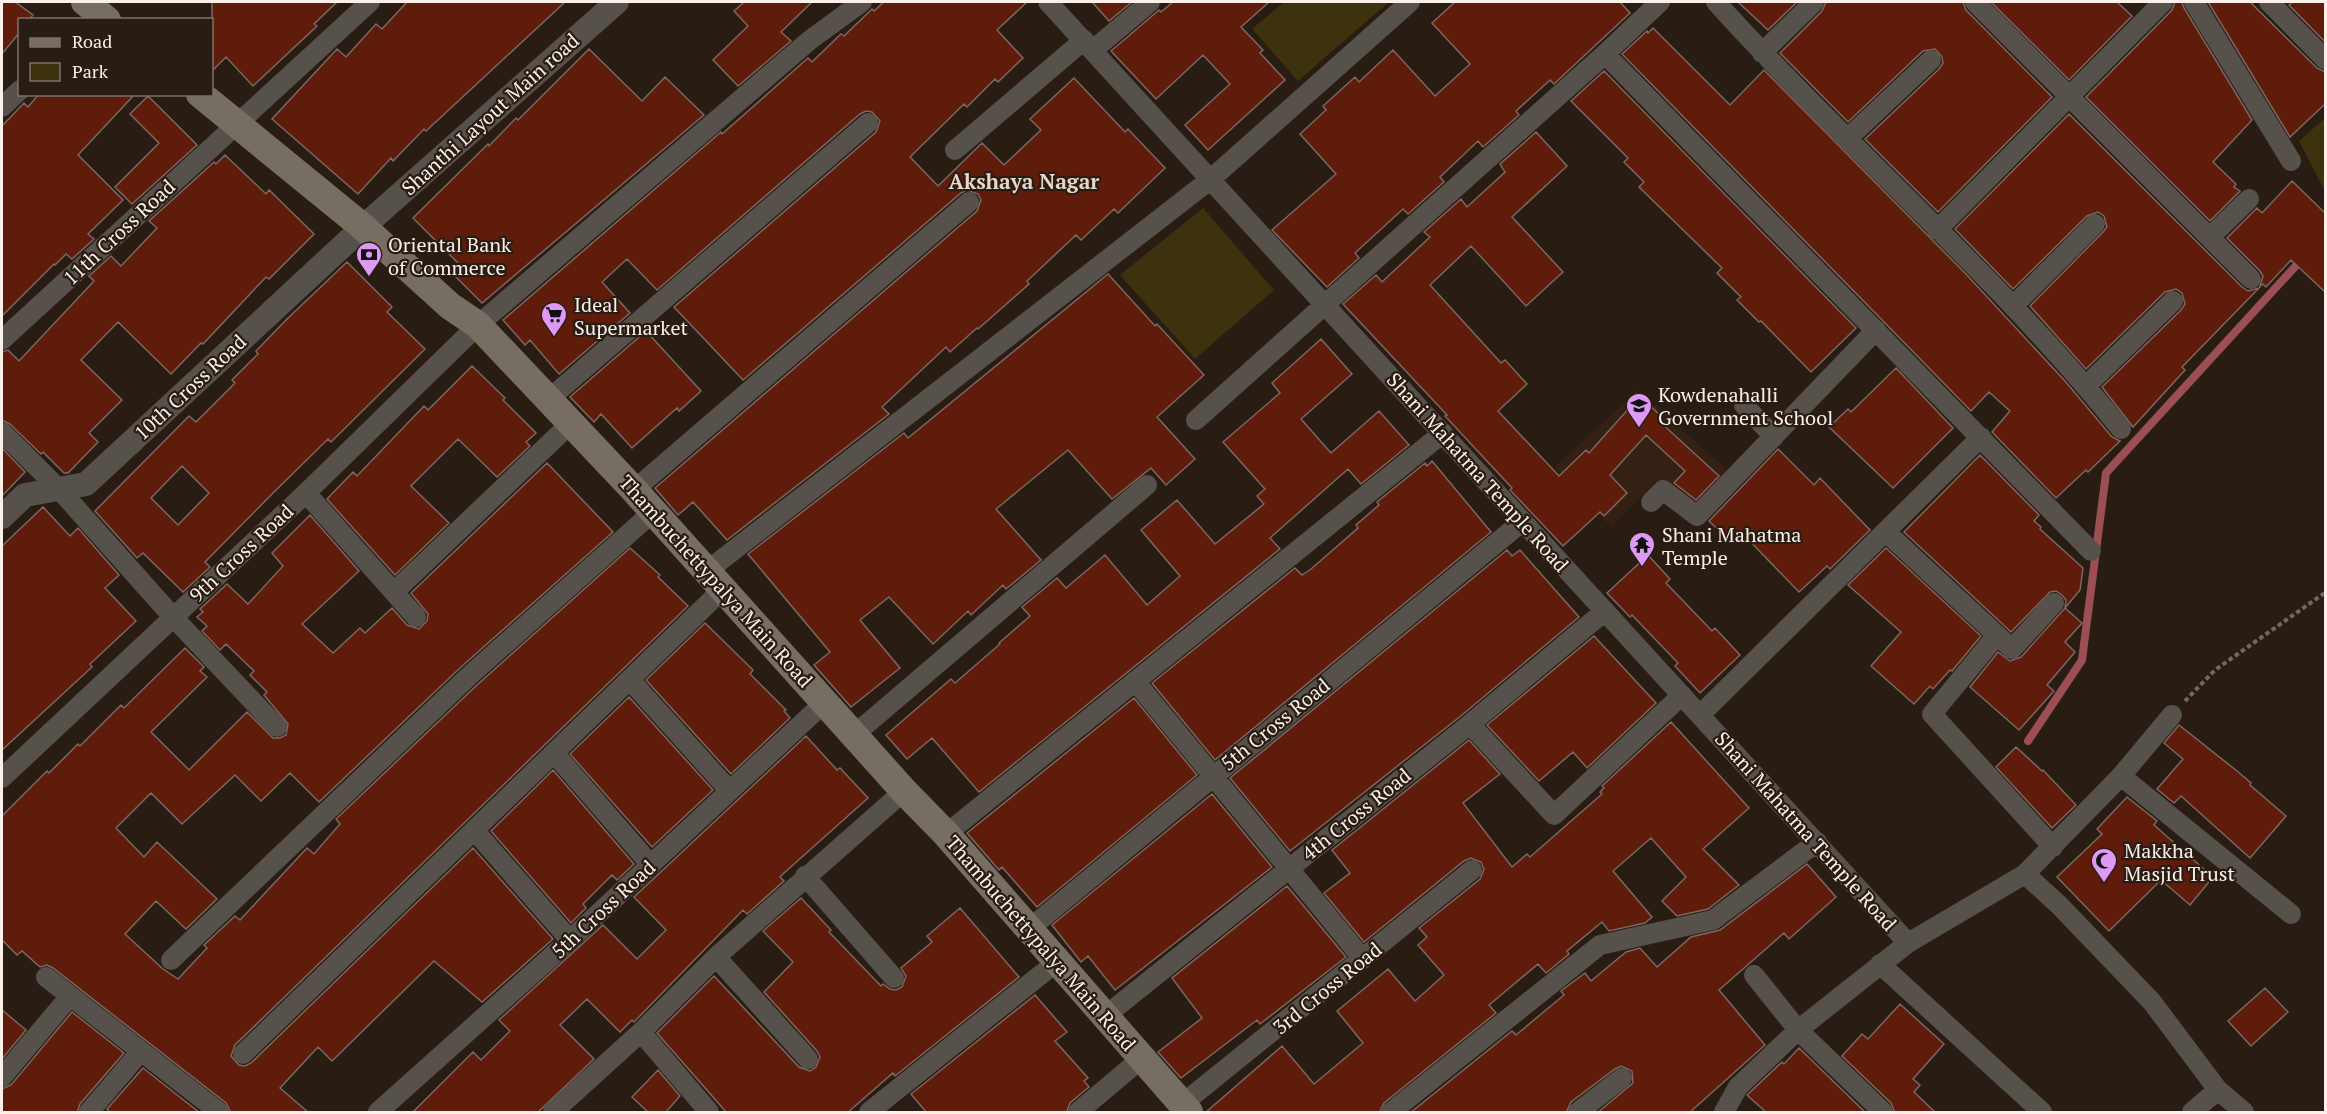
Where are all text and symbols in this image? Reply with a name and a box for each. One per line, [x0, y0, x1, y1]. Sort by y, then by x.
legend [18, 18, 213, 96]
street label: Shanthi Layout Main road [395, 27, 585, 201]
text: Road [72, 29, 112, 53]
text: Park [72, 59, 109, 83]
district label: Akshaya Nagar [949, 167, 1099, 195]
street label: 11th Cross Road [57, 173, 181, 291]
place label: Oriental Bank of Commerce [388, 231, 512, 281]
bank icon: Oriental Bank of Commerce [354, 240, 384, 278]
place label: Ideal Supermarket [574, 291, 688, 341]
supermarket icon: Ideal Supermarket [539, 300, 569, 338]
street label: 10th Cross Road [128, 328, 252, 446]
street label: Shani Mahatma Temple Road [1381, 367, 1575, 577]
place label: Kowdenahalli Government School [1658, 381, 1833, 431]
school or university icon: Kowdenahalli Government School [1624, 391, 1654, 429]
street label: Thambuchettypalya Main Road [613, 469, 819, 693]
street label: 9th Cross Road [183, 498, 299, 608]
place label: Shani Mahatma Temple [1662, 521, 1801, 571]
temple icon: Shani Mahatma Temple [1627, 530, 1657, 568]
street label: 5th Cross Road [1215, 672, 1335, 776]
street label: Shani Mahatma Temple Road [1709, 726, 1903, 936]
street label: 4th Cross Road [1296, 762, 1416, 866]
street label: Thambuchettypalya Main Road [940, 830, 1142, 1056]
place label: Makkha Masjid Trust [2124, 837, 2235, 887]
mosque icon: Makkha Masjid Trust [2089, 846, 2119, 884]
street label: 5th Cross Road [545, 854, 661, 964]
street label: 3rd Cross Road [1267, 936, 1387, 1040]

